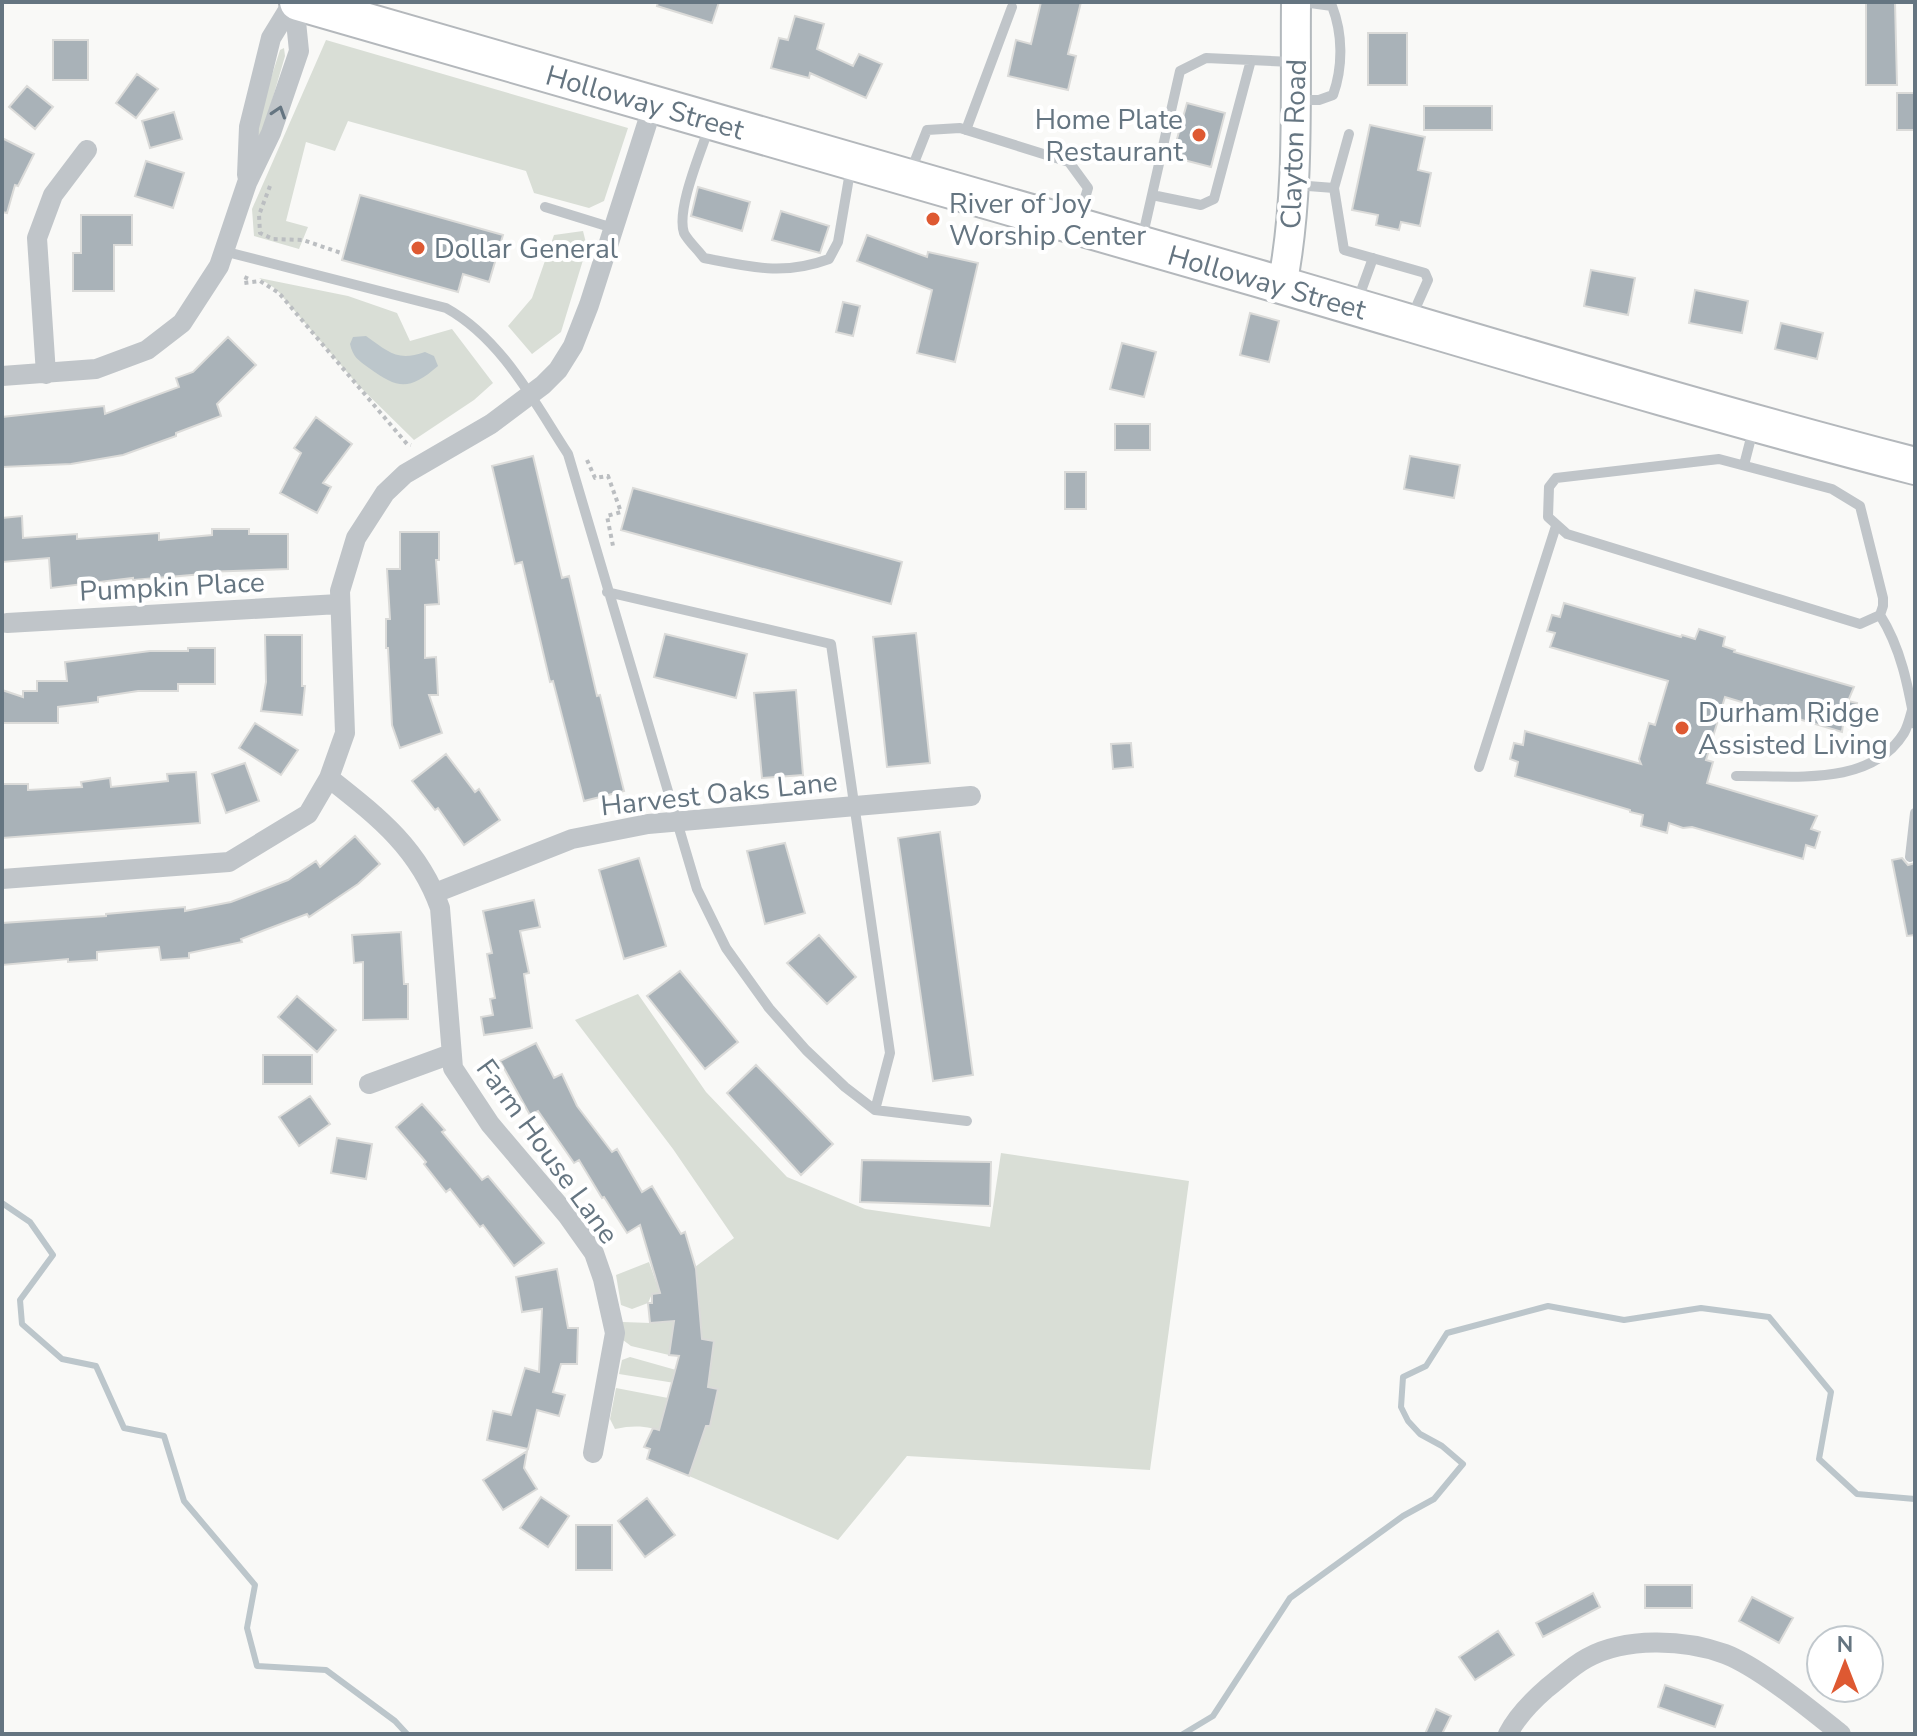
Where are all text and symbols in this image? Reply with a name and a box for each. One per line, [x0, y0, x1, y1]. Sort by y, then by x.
street label: Holloway Street [541, 56, 748, 149]
street label: Clayton Road [1272, 58, 1316, 230]
place label: Home Plate Restaurant [1035, 101, 1183, 171]
one-way arrow [269, 106, 285, 120]
marker: Home Plate Restaurant [1190, 126, 1208, 144]
place label: River of Joy Worship Center [949, 185, 1146, 255]
marker: River of Joy Worship Center [924, 210, 942, 228]
place label: Dollar General [434, 230, 619, 268]
street label: Holloway Street [1163, 236, 1370, 329]
marker: Dollar General [409, 239, 427, 257]
street label: Pumpkin Place [78, 563, 266, 611]
place label: Durham Ridge Assisted Living [1698, 694, 1888, 764]
marker: Durham Ridge Assisted Living [1673, 719, 1691, 737]
street label: Harvest Oaks Lane [599, 763, 839, 825]
street label: Farm House Lane [467, 1052, 627, 1252]
north arrow [1805, 1624, 1885, 1704]
text: N [1837, 1630, 1853, 1660]

